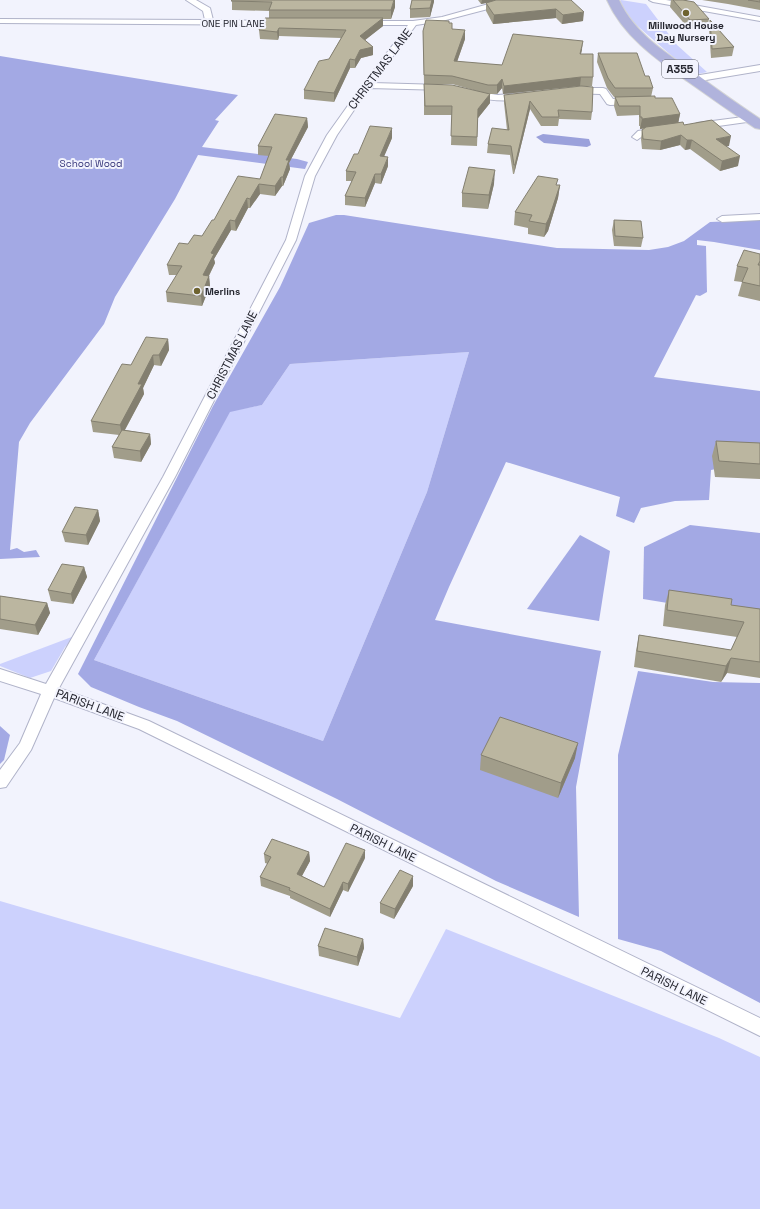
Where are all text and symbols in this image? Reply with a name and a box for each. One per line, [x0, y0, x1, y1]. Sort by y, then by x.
marker: Millwood House Day Nursery [681, 8, 691, 18]
street label: ONE PIN LANE [201, 17, 265, 30]
place label: Millwood House Day Nursery [648, 19, 724, 44]
street label: CHRISTMAS LANE [344, 25, 416, 113]
road number: A355 [662, 60, 698, 78]
park label: School Wood [60, 157, 122, 170]
place label: Merlins [205, 285, 240, 298]
marker: Merlins [192, 286, 202, 296]
street label: CHRISTMAS LANE [203, 308, 261, 402]
street label: PARISH LANE [54, 685, 127, 725]
street label: PARISH LANE [347, 820, 419, 866]
street label: PARISH LANE [638, 963, 710, 1009]

